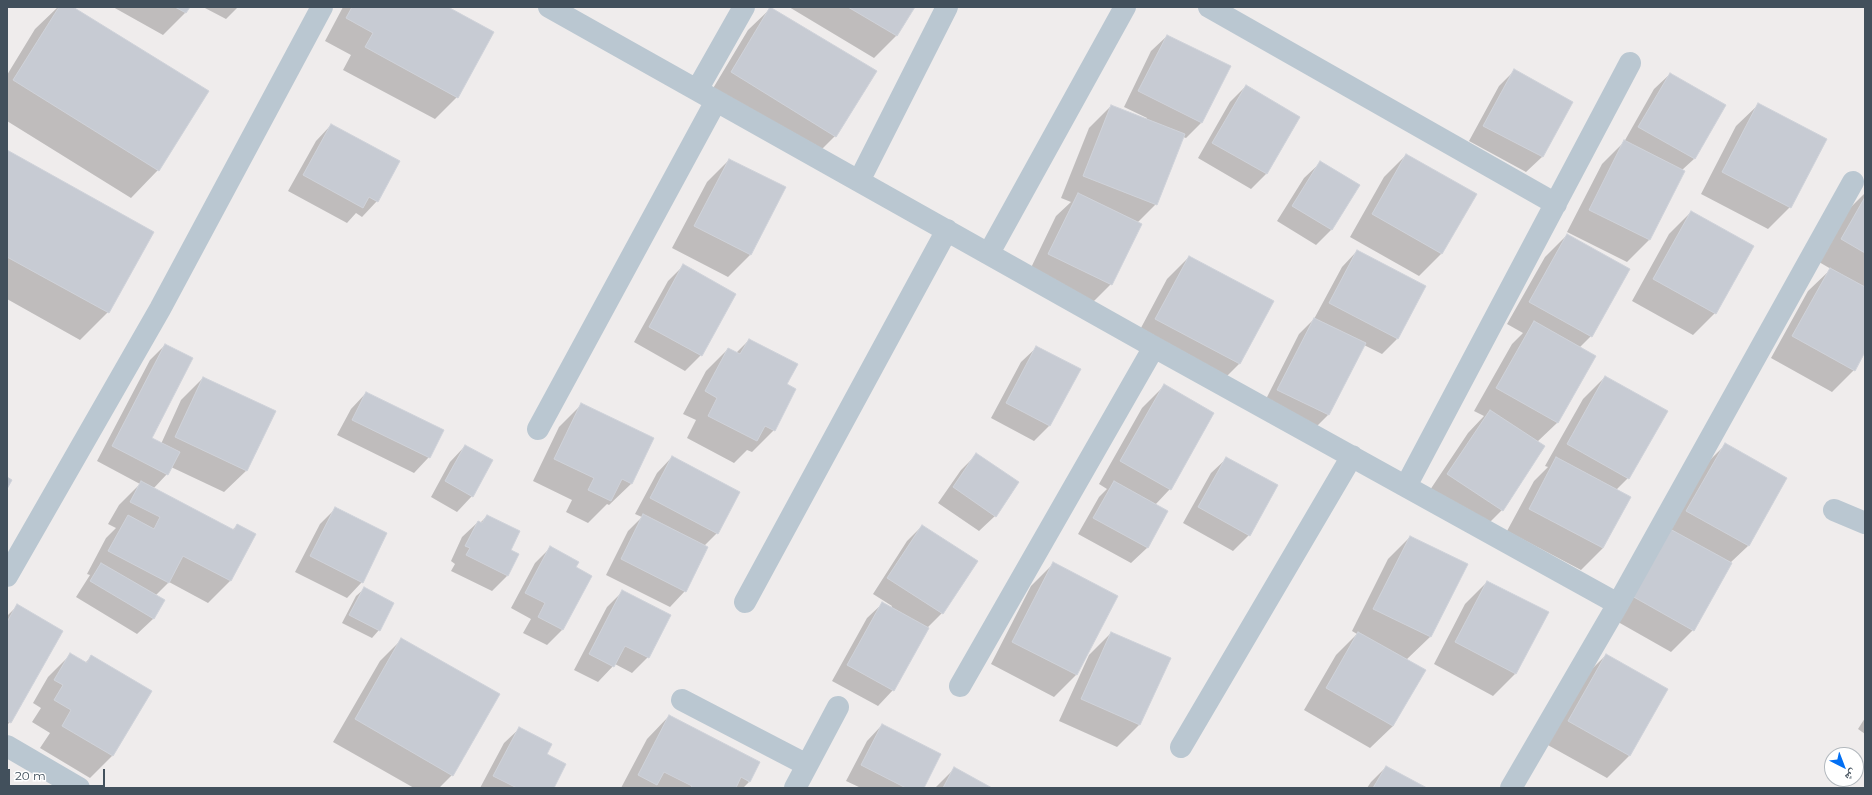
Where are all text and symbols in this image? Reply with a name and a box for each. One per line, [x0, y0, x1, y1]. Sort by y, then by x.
north arrow [1824, 747, 1864, 787]
scale bar [10, 761, 107, 787]
text: ش [1842, 766, 1860, 784]
text: 20 m [15, 768, 46, 783]

